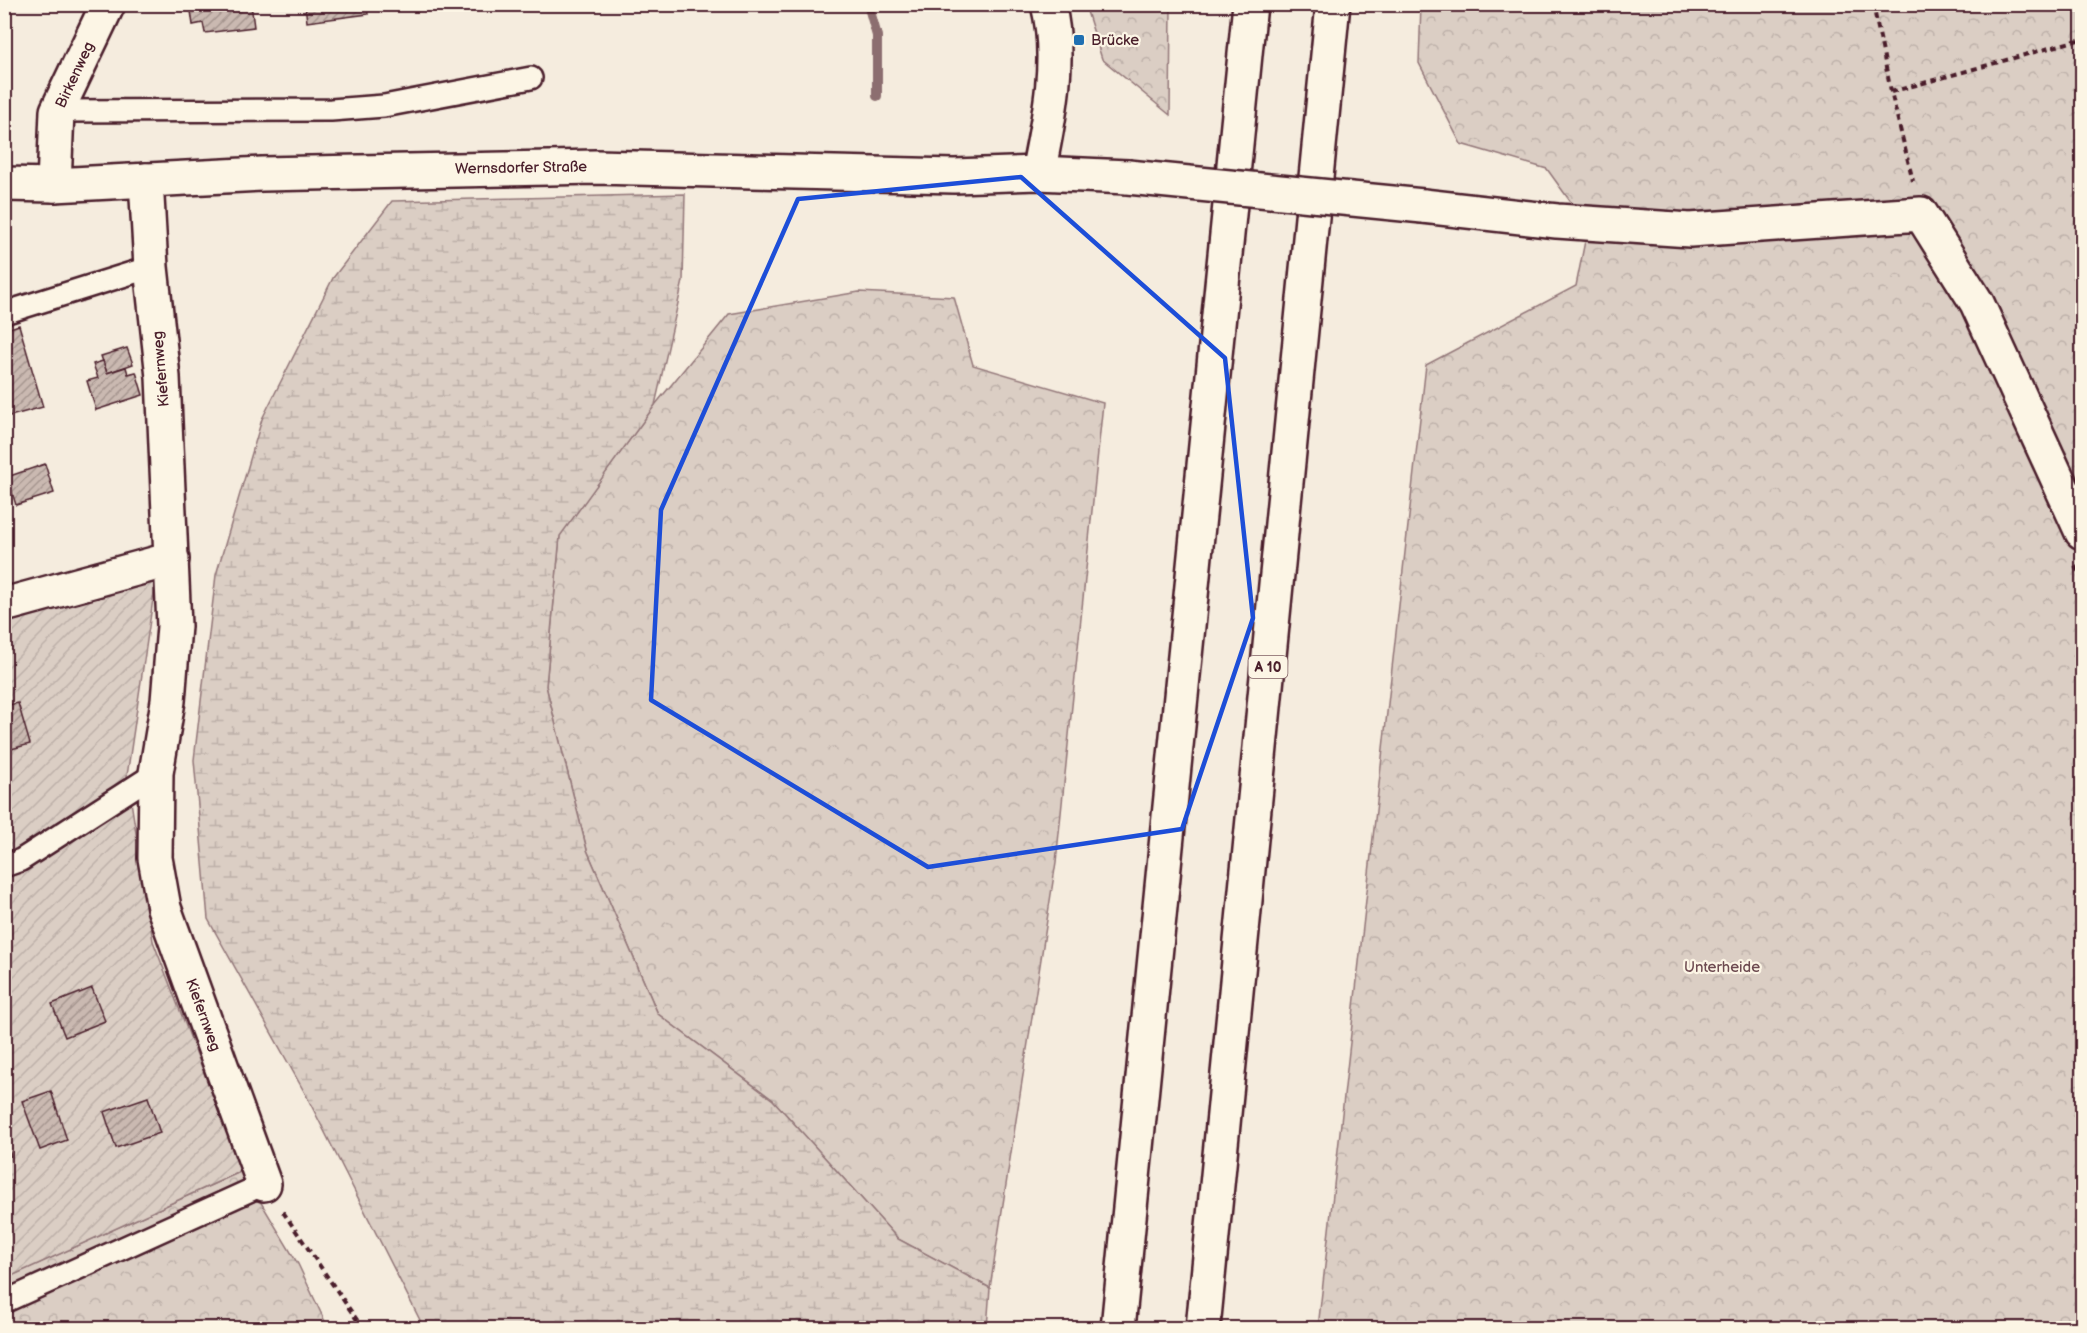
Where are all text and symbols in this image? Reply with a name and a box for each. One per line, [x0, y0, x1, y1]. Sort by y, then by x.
place label: Brücke [1091, 31, 1139, 50]
marker: Brücke [1072, 33, 1086, 47]
street label: Birkenweg [51, 39, 99, 111]
street label: Wernsdorfer Straße [455, 157, 587, 179]
street label: Kiefernweg [148, 330, 174, 408]
road number: A 10 [1248, 656, 1288, 678]
park label: Unterheide [1684, 958, 1760, 977]
street label: Kiefernweg [181, 976, 225, 1054]

